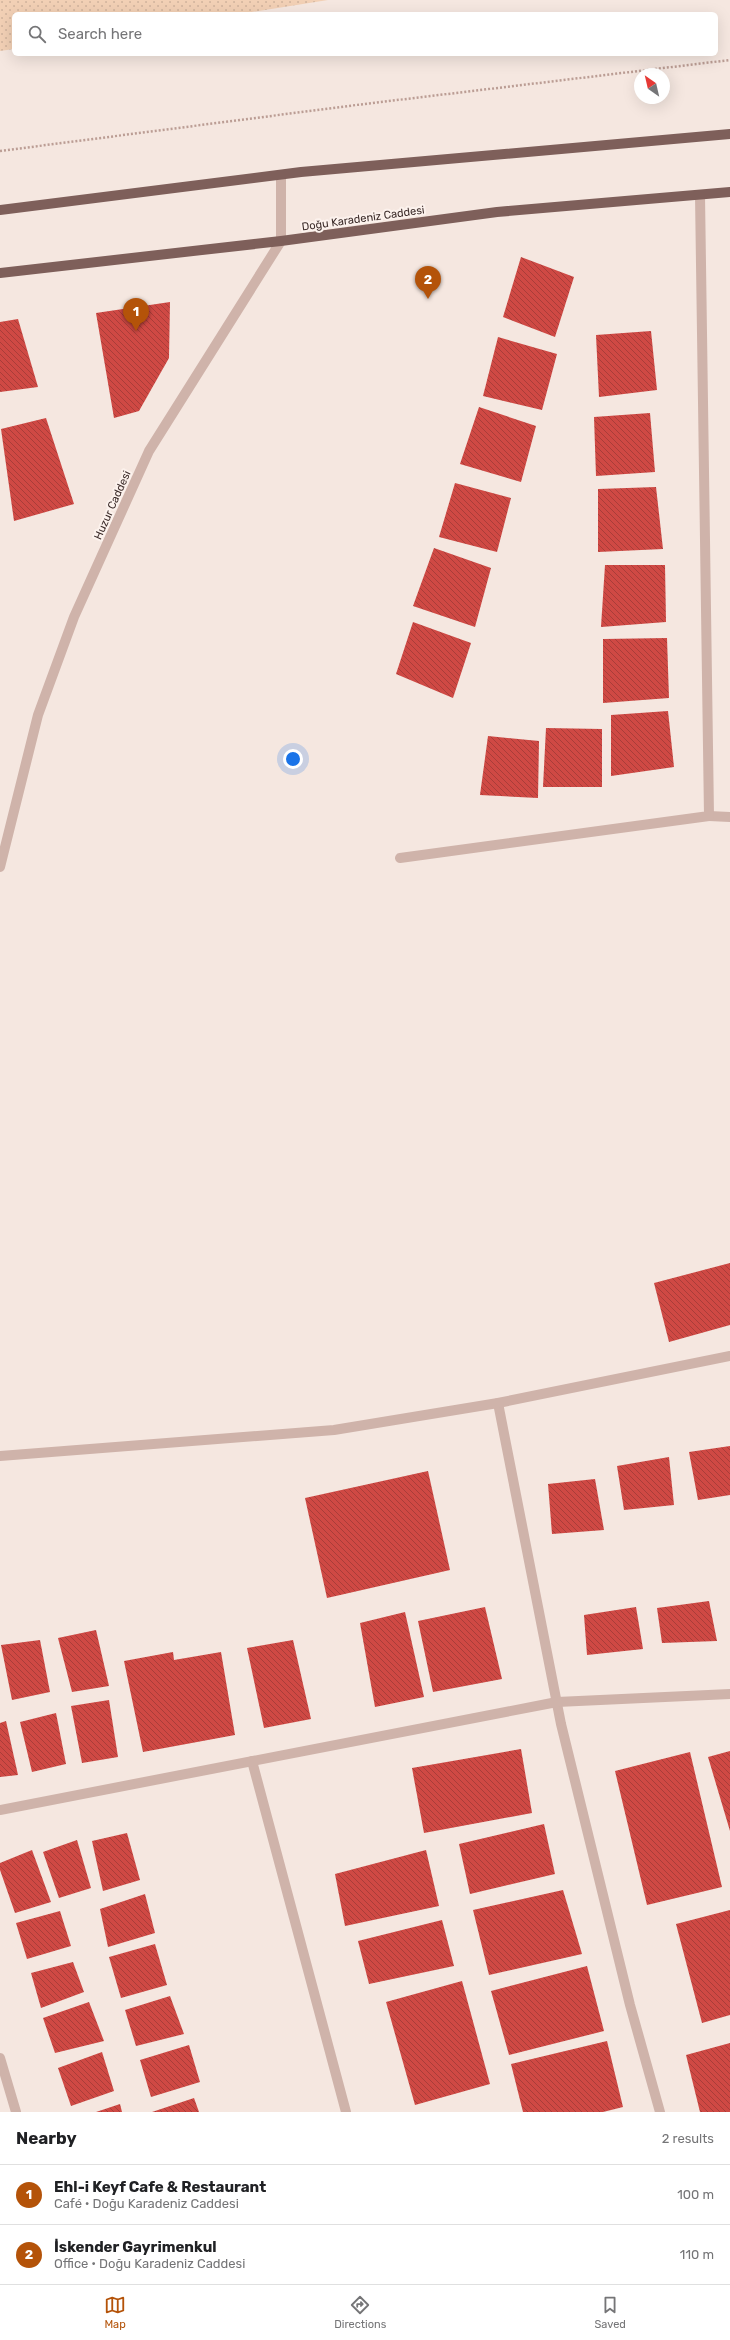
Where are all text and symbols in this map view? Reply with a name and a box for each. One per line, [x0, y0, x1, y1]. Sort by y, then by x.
search box [12, 12, 718, 56]
icon: search [26, 23, 48, 45]
text: Search here [58, 25, 142, 43]
north arrow [634, 68, 670, 104]
street label: Doğu Karadeniz Caddesi [301, 203, 425, 234]
pin: 2 [415, 266, 441, 299]
pin: 1 [123, 298, 149, 331]
street label: Huzur Caddesi [91, 469, 133, 542]
your location [283, 749, 303, 769]
text: Nearby [16, 2128, 77, 2148]
text: 2 results [662, 2131, 714, 2146]
text: Ehl-i Keyf Cafe & Restaurant [54, 2178, 266, 2196]
text: 1 [26, 2187, 32, 2202]
text: 100 m [677, 2187, 714, 2202]
text: Café · Doğu Karadeniz Caddesi [54, 2196, 239, 2211]
text: İskender Gayrimenkul [54, 2238, 217, 2256]
text: 2 [25, 2247, 33, 2262]
text: 110 m [680, 2247, 714, 2262]
text: Office · Doğu Karadeniz Caddesi [54, 2256, 245, 2271]
tab: Map [104, 2294, 126, 2331]
tab: Directions [334, 2294, 386, 2331]
tab: Saved [595, 2294, 626, 2331]

